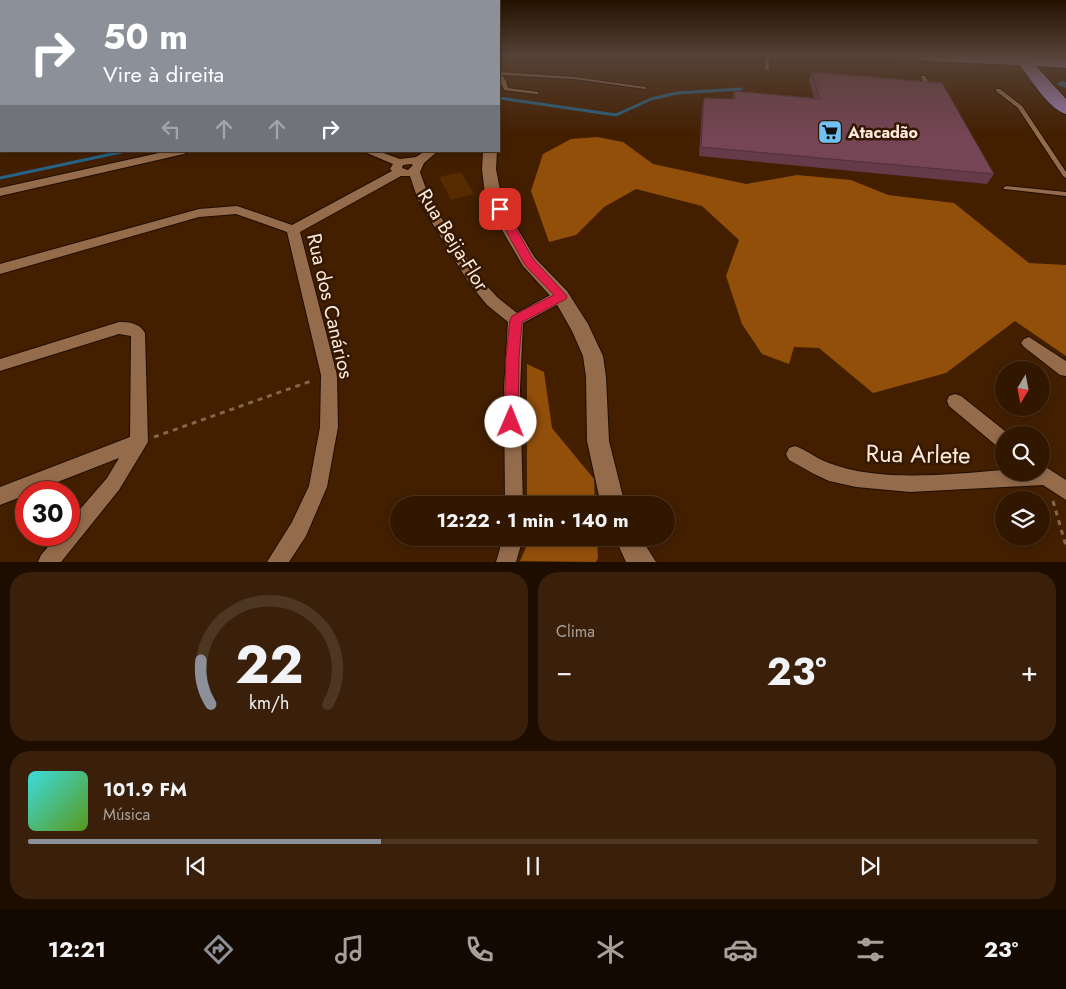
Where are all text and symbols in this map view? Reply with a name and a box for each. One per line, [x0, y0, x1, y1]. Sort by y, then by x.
text: 50 m [103, 12, 188, 62]
icon: right [20, 20, 85, 85]
text: Vire à direita [103, 58, 224, 90]
icon: left [157, 115, 185, 143]
icon: ahead [210, 115, 238, 143]
icon: ahead [263, 115, 291, 143]
icon: right [316, 115, 344, 143]
supermarket icon: Atacadão [817, 119, 843, 145]
place label: Atacadão [847, 121, 918, 144]
street label: Rua Beija-Flor [410, 183, 496, 297]
pin [479, 188, 521, 230]
icon: arrive [486, 195, 514, 223]
street label: Rua dos Canários [299, 231, 361, 381]
north arrow [995, 361, 1050, 416]
map controls [995, 361, 1050, 546]
position arrow [484, 395, 536, 447]
button: search [995, 426, 1050, 481]
street label: Rua Arlete [865, 436, 971, 472]
speed limit sign: 30 [15, 481, 80, 546]
button: layers [995, 491, 1050, 546]
text: 12:22 · 1 min · 140 m [436, 507, 629, 534]
text: Clima [556, 620, 595, 643]
text: 22 [235, 627, 303, 703]
text: 23° [767, 644, 827, 699]
text: − [556, 651, 573, 692]
text: + [1021, 651, 1038, 692]
text: km/h [249, 690, 289, 716]
text: 101.9 FM [103, 776, 187, 803]
text: Música [103, 803, 150, 826]
icon: previous [182, 852, 210, 880]
icon: pause [519, 852, 547, 880]
icon: next [856, 852, 884, 880]
icon: directions [201, 932, 236, 967]
icon: music [332, 932, 367, 967]
icon: phone [462, 932, 497, 967]
icon: climate [593, 932, 628, 967]
icon: car [723, 932, 758, 967]
icon: filters [853, 932, 888, 967]
text: 12:21 [48, 933, 106, 965]
text: 23° [984, 933, 1018, 965]

